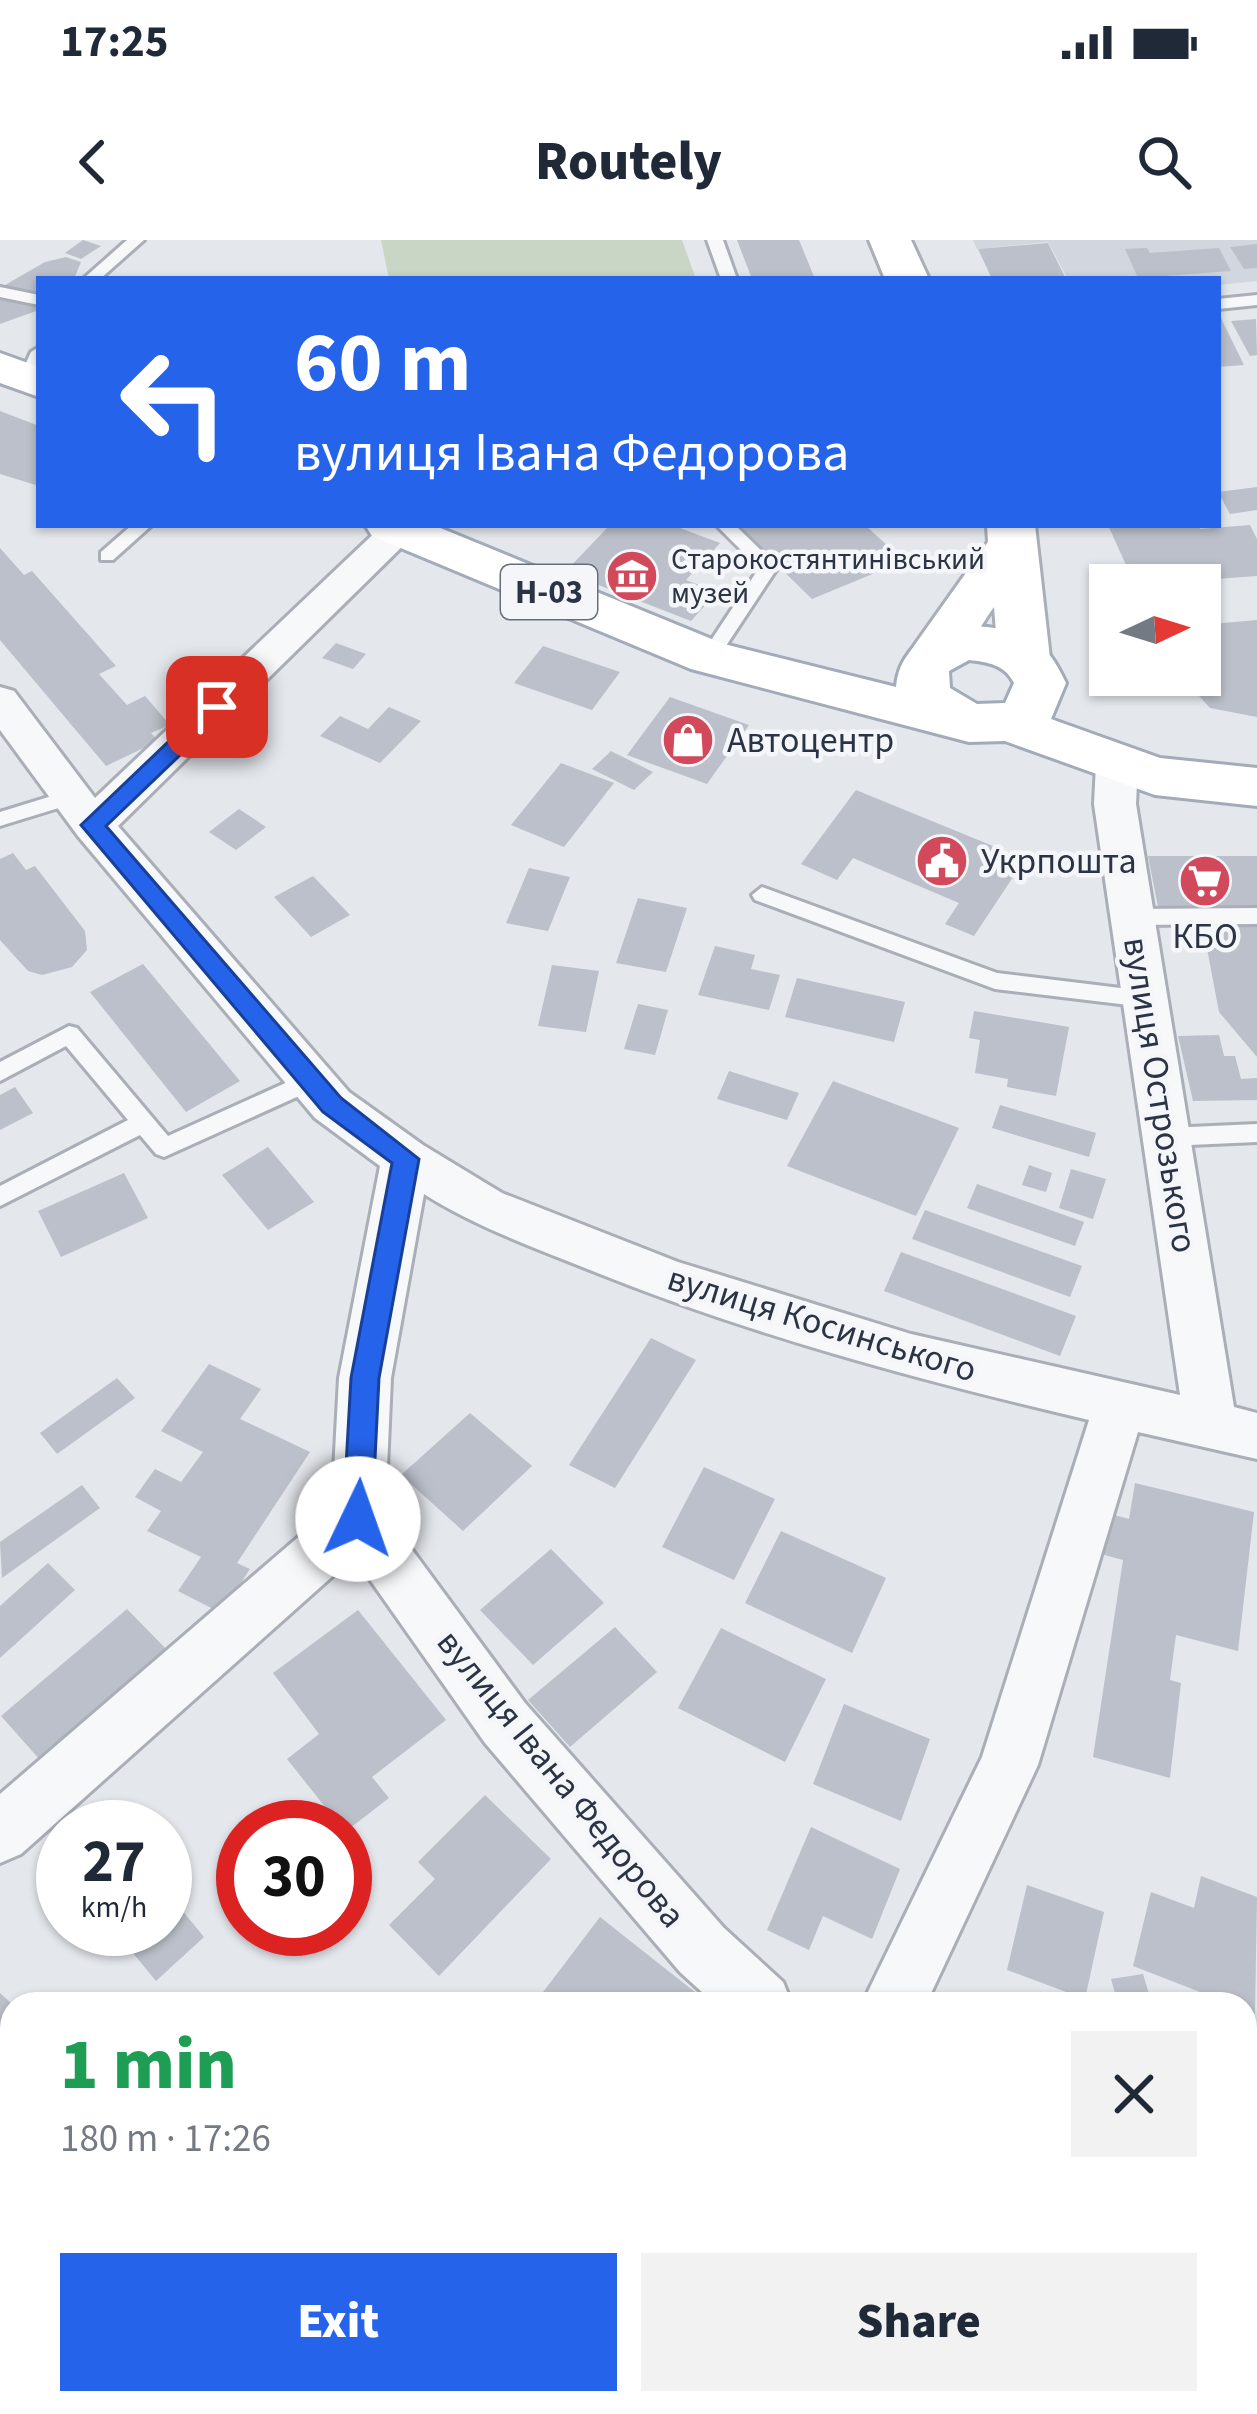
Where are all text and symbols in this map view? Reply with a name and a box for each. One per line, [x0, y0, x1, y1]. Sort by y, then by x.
text: 17:25 [60, 10, 169, 74]
text: Routely [535, 124, 722, 201]
icon: back [60, 129, 126, 195]
icon: search [1131, 129, 1197, 195]
text: 60 m [294, 304, 472, 424]
icon: left [96, 324, 252, 480]
text: вулиця Івана Федорова [294, 415, 849, 492]
place label: Старокостянтинівський музей [671, 538, 985, 615]
museum icon: Старокостянтинівський музей [604, 548, 660, 604]
north arrow [1089, 564, 1221, 696]
map controls [1089, 564, 1221, 696]
road number: Н-03 [501, 565, 597, 619]
pin [166, 656, 268, 758]
icon: arrive [184, 674, 250, 740]
shop icon: Автоцентр [660, 712, 716, 768]
place label: Автоцентр [727, 715, 894, 766]
public building icon: Укрпошта [914, 833, 970, 889]
place label: Укрпошта [981, 836, 1137, 887]
supermarket icon: КБО [1177, 853, 1233, 909]
place label: КБО [1172, 911, 1238, 962]
street label: вулиця Острозького [1110, 933, 1210, 1257]
street label: вулиця Косинського [661, 1253, 983, 1395]
position arrow [295, 1456, 421, 1582]
street label: вулиця Івана Федорова [425, 1619, 697, 1939]
speed limit sign: 30 [216, 1800, 372, 1956]
text: 27 [82, 1820, 146, 1905]
text: km/h [81, 1886, 147, 1929]
text: 1 min [60, 2014, 237, 2117]
button: close [1071, 2031, 1197, 2157]
text: 180 m · 17:26 [60, 2111, 271, 2167]
button: Exit [60, 2253, 617, 2391]
button: Share [641, 2253, 1197, 2391]

